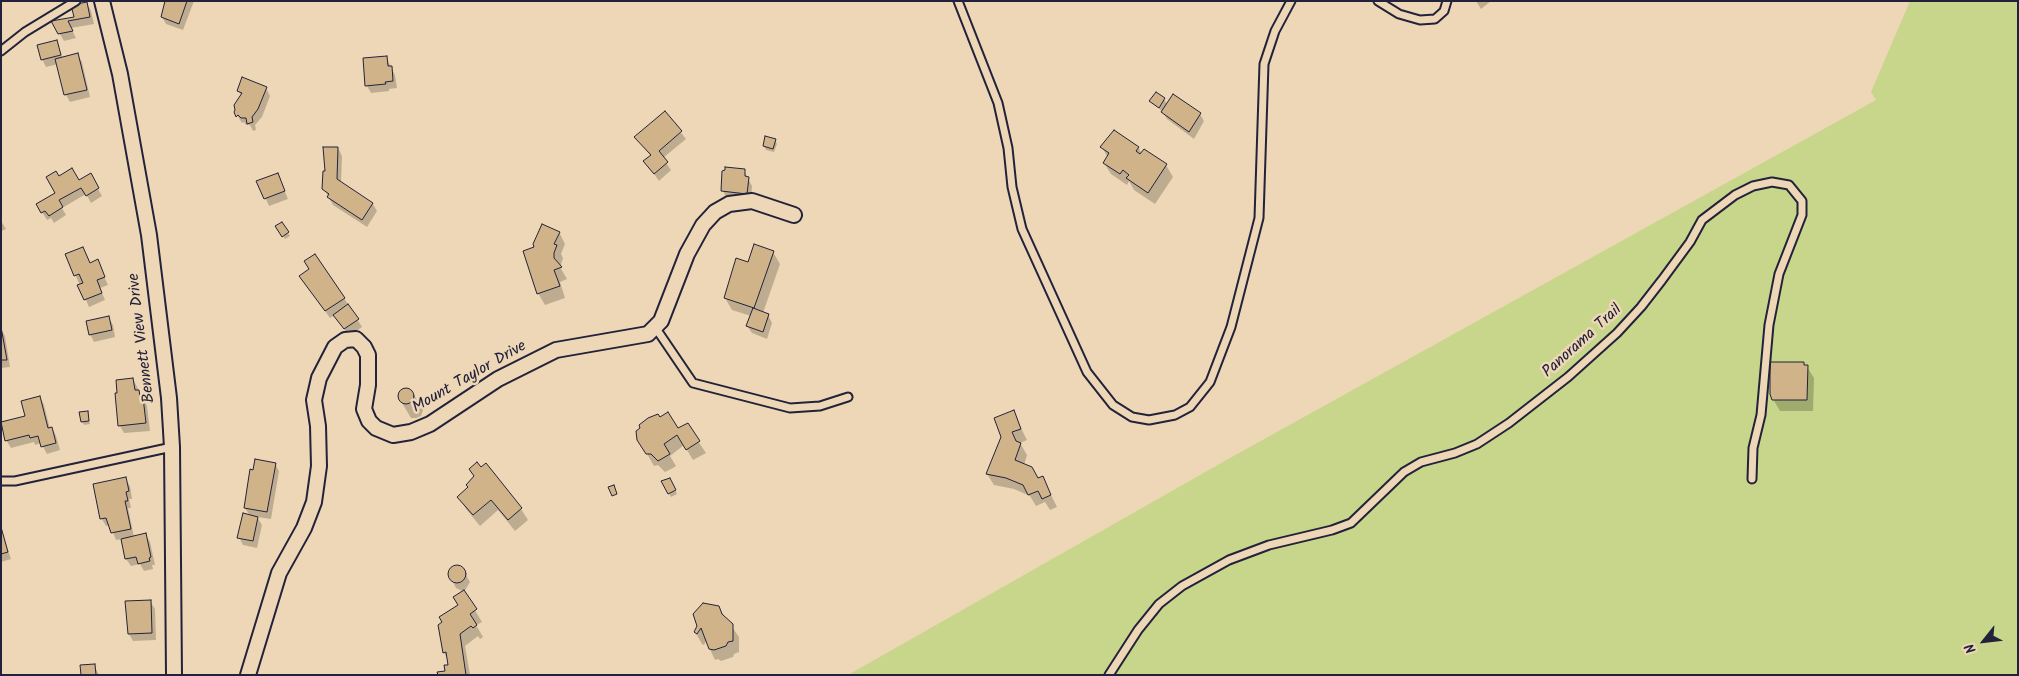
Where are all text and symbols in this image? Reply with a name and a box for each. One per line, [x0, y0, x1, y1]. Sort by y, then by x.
street label: Bennett View Drive [126, 272, 160, 404]
street label: Panorama Trail [1539, 301, 1627, 383]
street label: Mount Taylor Drive [410, 338, 530, 418]
north arrow [1959, 616, 2009, 666]
text: N [1959, 639, 1983, 657]

